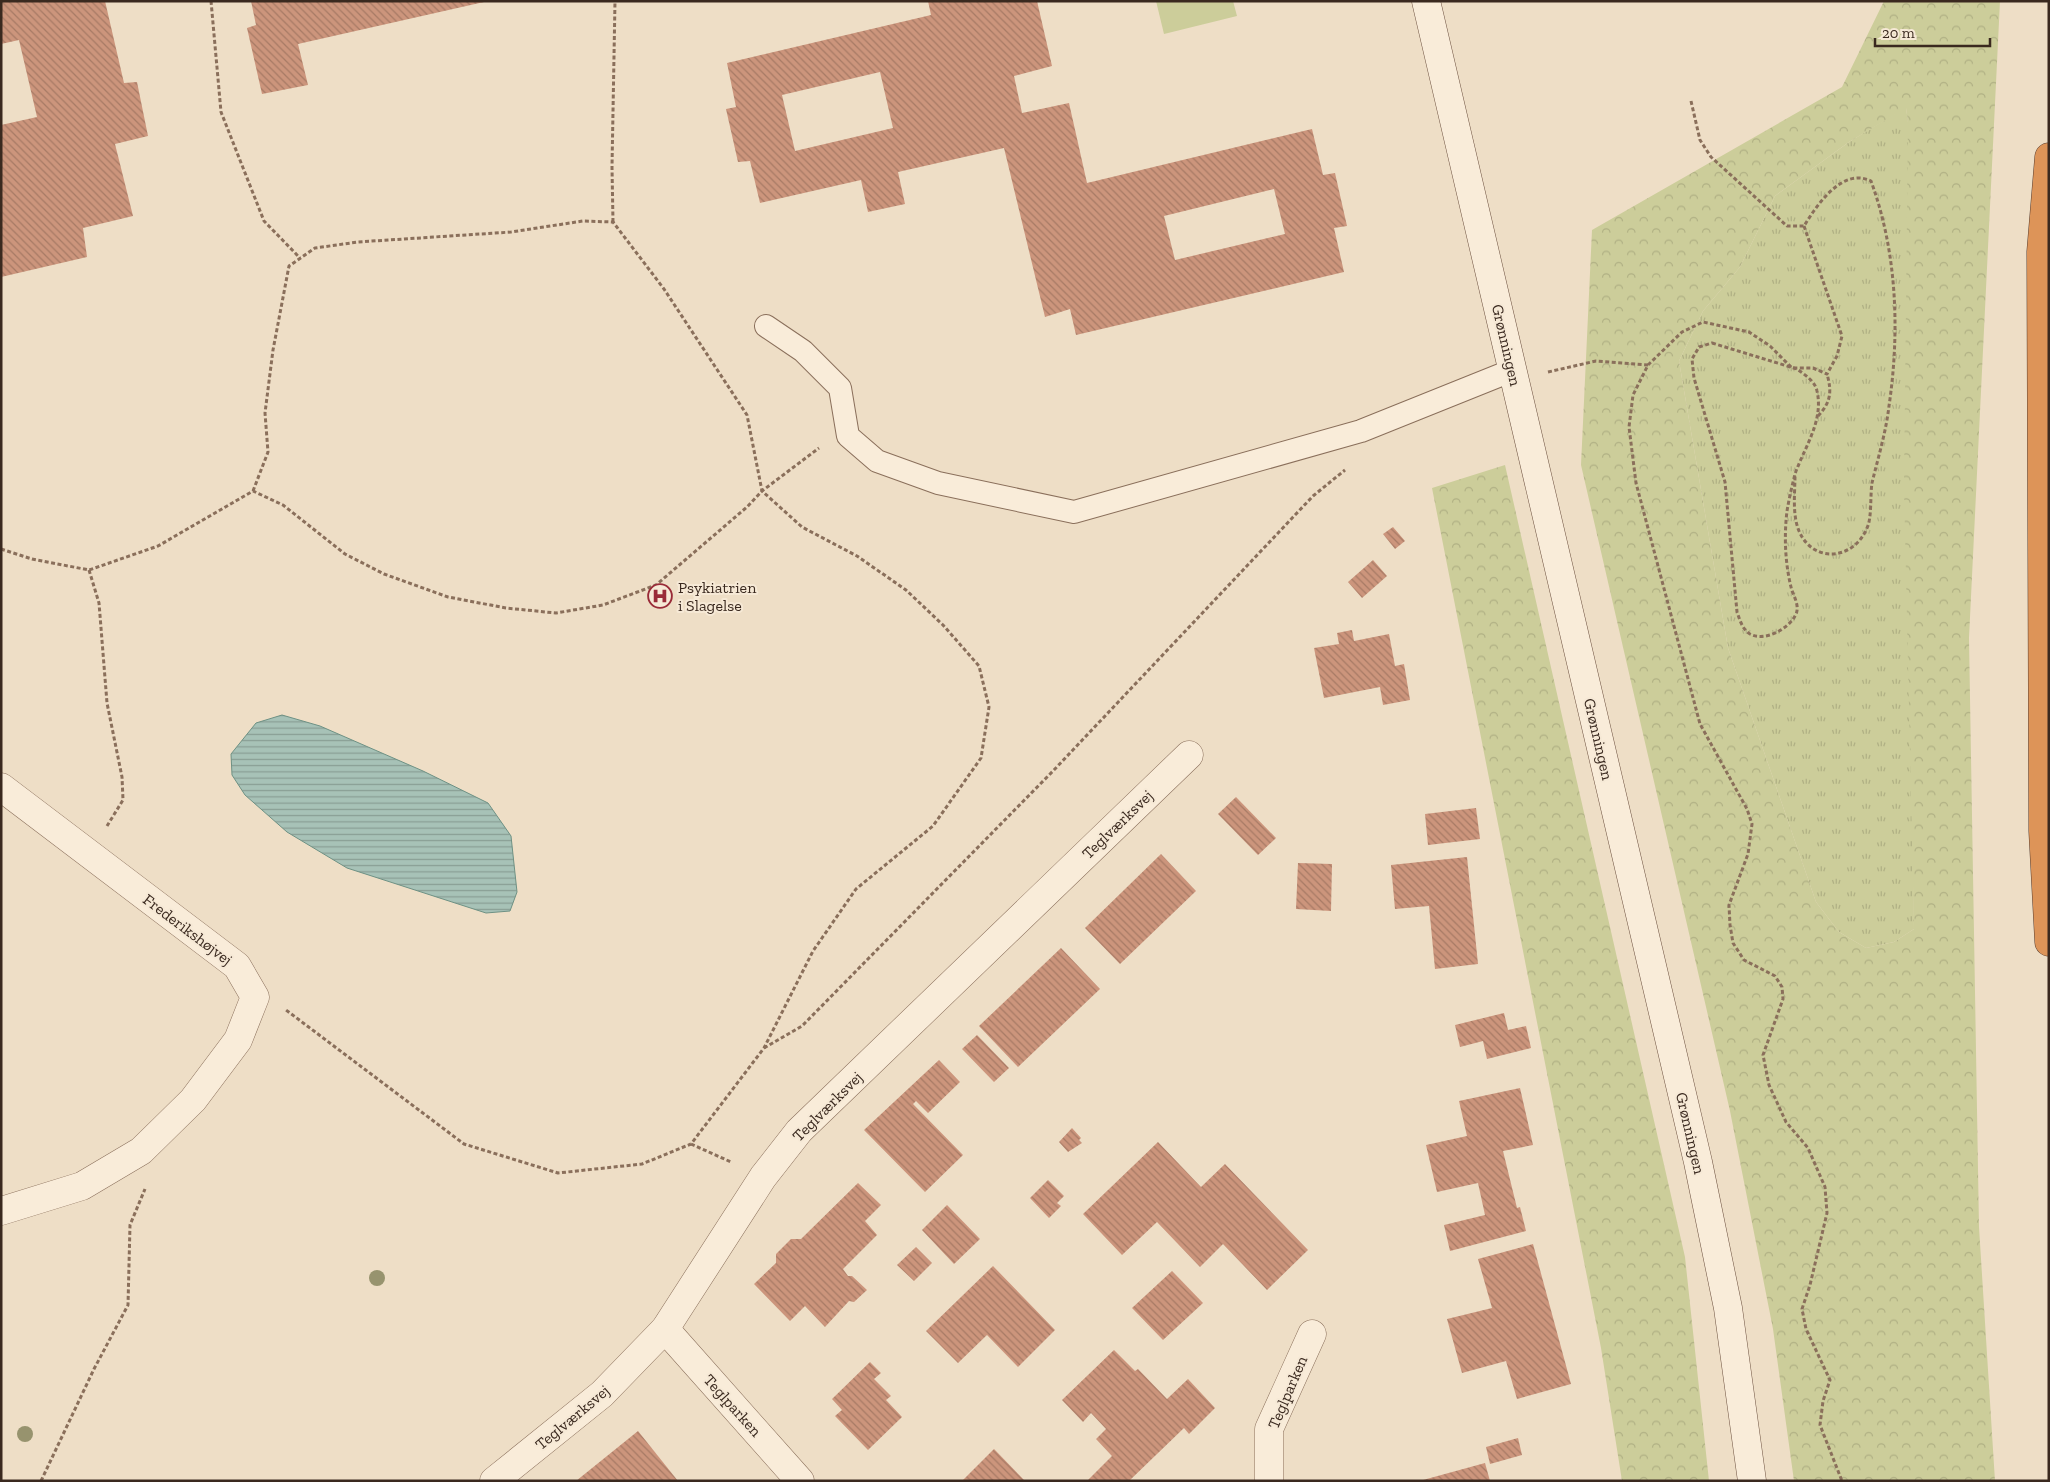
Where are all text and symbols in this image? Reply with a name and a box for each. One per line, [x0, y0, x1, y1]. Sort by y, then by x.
scale bar [1875, 15, 1990, 47]
text: 20 m [1882, 24, 1915, 42]
street label: Grønningen [1488, 302, 1525, 389]
place label: Psykiatrien i Slagelse [678, 578, 757, 615]
hospital icon: Psykiatrien i Slagelse [647, 583, 673, 609]
street label: Grønningen [1580, 696, 1617, 783]
street label: Teglværksvej [1078, 786, 1157, 863]
street label: Frederikshøjvej [139, 890, 236, 969]
street label: Teglværksvej [788, 1067, 866, 1145]
street label: Grønningen [1672, 1090, 1709, 1177]
street label: Teglparken [1264, 1352, 1312, 1432]
street label: Teglparken [700, 1370, 766, 1441]
street label: Teglværksvej [531, 1381, 613, 1454]

